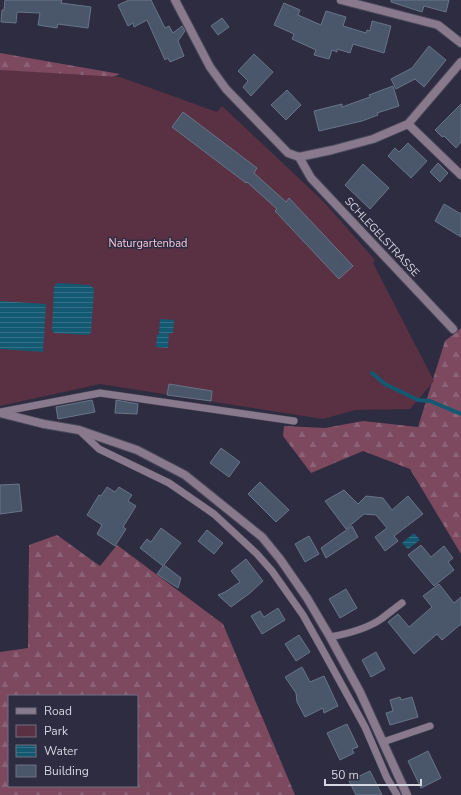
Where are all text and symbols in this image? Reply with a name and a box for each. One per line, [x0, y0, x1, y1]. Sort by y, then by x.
street label: SCHLEGELSTRASSE [341, 194, 423, 280]
park label: Naturgartenbad [109, 236, 187, 251]
legend [8, 695, 138, 787]
text: Road [44, 703, 72, 719]
text: Park [44, 723, 69, 739]
text: Water [44, 743, 78, 759]
scale bar [325, 761, 421, 787]
text: Building [44, 763, 89, 779]
text: 50 m [331, 767, 359, 783]

